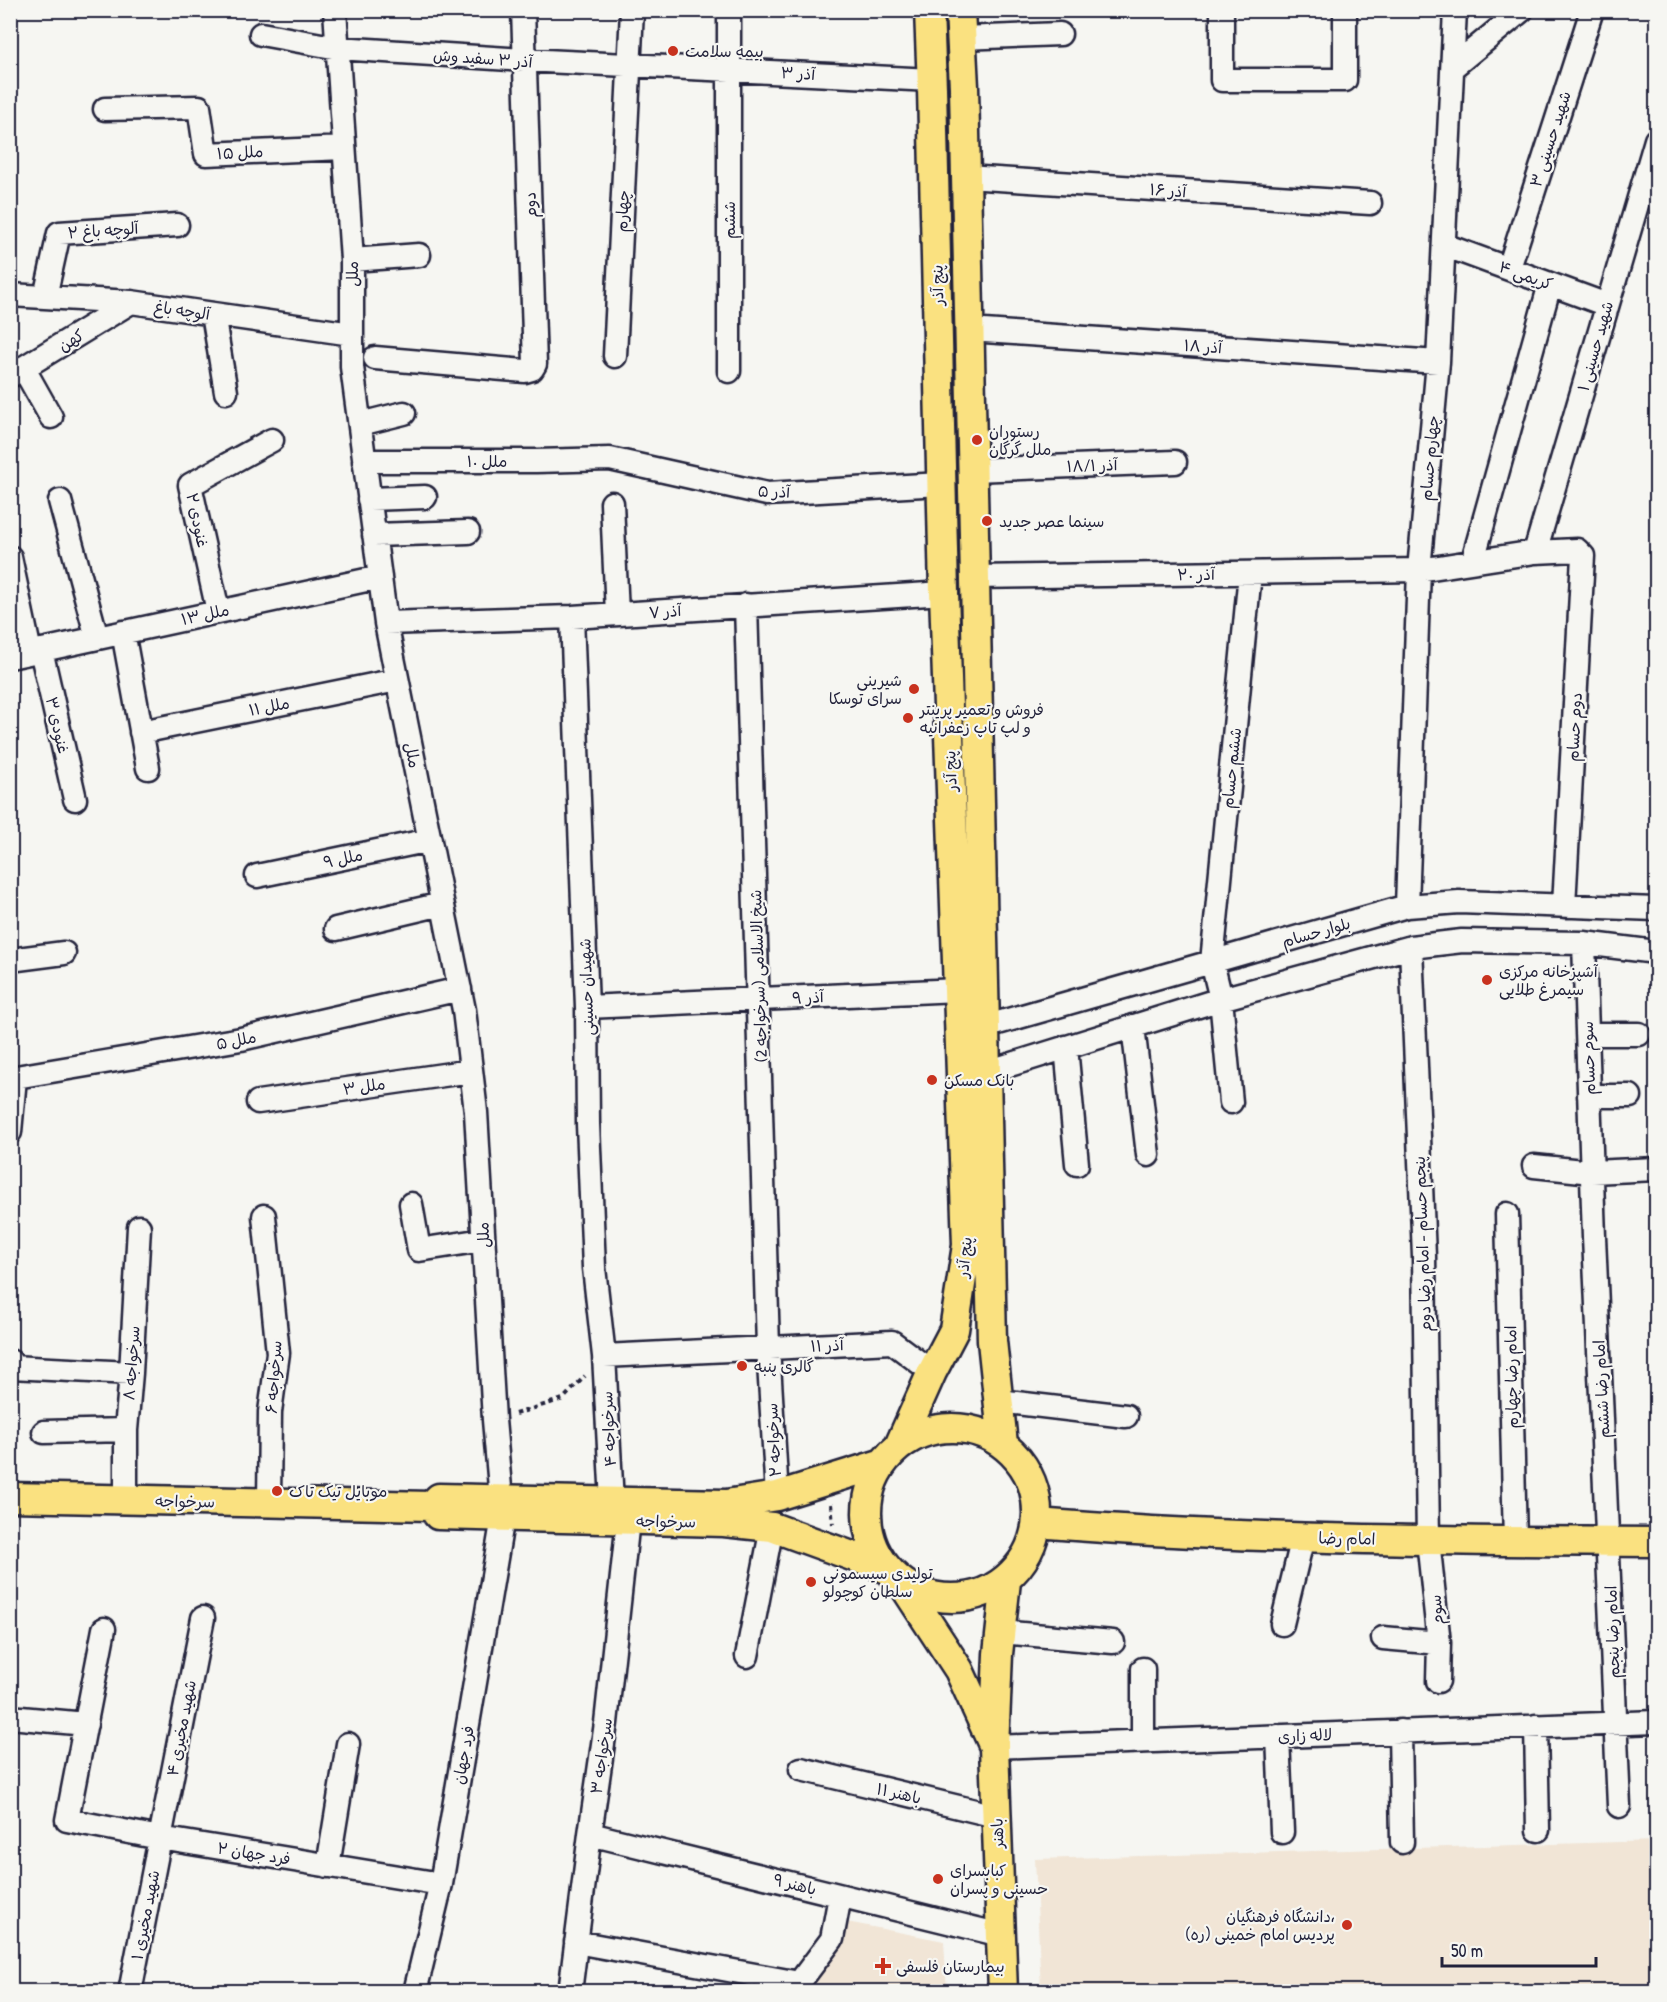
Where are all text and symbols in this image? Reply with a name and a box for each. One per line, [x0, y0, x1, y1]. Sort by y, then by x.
place label: بیمه سلامت [685, 40, 764, 62]
street label: آذر ۳ سفید وش [433, 44, 535, 73]
marker: بیمه سلامت [666, 44, 680, 58]
street label: ۳ آذر [780, 61, 817, 85]
street label: ۳ شهید حسینی [1524, 88, 1576, 190]
street label: ملل ۱۵ [216, 140, 264, 164]
street label: ۱۶ آذر [1149, 178, 1188, 202]
street label: چهارم [610, 189, 636, 233]
street label: دوم [519, 192, 543, 218]
street label: ششم [718, 201, 742, 239]
street label: ۲ آلوچه باغ [67, 216, 140, 244]
street label: کریمی ۴ [1496, 255, 1556, 295]
street label: ملل [341, 261, 363, 287]
street label: پنج آذر [926, 264, 948, 308]
street label: آلوچه باغ [152, 295, 212, 326]
street label: ۱ شهید حسینی [1572, 298, 1618, 394]
street label: کهن [54, 324, 88, 356]
street label: ۱۸ آذر [1183, 334, 1224, 358]
street label: چهارم حسام [1414, 414, 1446, 502]
place label: رستوران ملل گرگان [989, 420, 1051, 460]
marker: رستوران ملل گرگان [970, 433, 984, 447]
street label: ۱۰ ملل [467, 450, 507, 472]
street label: ۱۸/۱ آذر [1066, 453, 1119, 477]
street label: آذر ۵ [757, 479, 792, 503]
street label: ۲ غنودی [181, 491, 215, 549]
place label: سینما عصر جدید [999, 510, 1105, 532]
marker: سینما عصر جدید [980, 514, 994, 528]
street label: ۲۰ آذر [1177, 563, 1216, 585]
street label: ملل ۱۳ [179, 598, 231, 630]
street label: آذر ۷ [648, 599, 683, 623]
place label: شیرینی سرای توسکا [829, 669, 902, 709]
marker: شیرینی سرای توسکا [907, 682, 921, 696]
street label: ۱۱ ملل [247, 691, 291, 721]
street label: دوم حسام [1561, 692, 1589, 762]
street label: ۳ غنودی [41, 694, 75, 756]
place label: فروش و تعمیر پرینتر و لپ تاپ زعفرانیه [918, 698, 1044, 738]
marker: فروش و تعمیر پرینتر و لپ تاپ زعفرانیه [901, 711, 915, 725]
street label: ششم حسام [1216, 726, 1248, 810]
street label: ملل [400, 740, 426, 770]
street label: پنج آذر [938, 750, 962, 794]
street label: ملل ۹ [321, 843, 365, 873]
street label: شیخ الاسلامی (سرخواجه 2) [744, 889, 772, 1063]
street label: بلوار حسام [1279, 912, 1353, 954]
street label: شهیدان حسینی [573, 938, 599, 1036]
place label: آشپزخانه مرکزی سیمرغ طلایی [1499, 960, 1599, 1001]
marker: آشپزخانه مرکزی سیمرغ طلایی [1480, 973, 1494, 987]
street label: ۹ آذر [792, 985, 825, 1009]
street label: سوم حسام [1576, 1021, 1602, 1095]
street label: ملل ۵ [214, 1025, 258, 1055]
place label: بانک مسکن [944, 1069, 1014, 1091]
street label: ملل ۳ [341, 1072, 387, 1100]
marker: بانک مسکن [925, 1073, 939, 1087]
street label: پنجم حسام - امام رضا دوم [1408, 1155, 1438, 1332]
street label: ملل [471, 1221, 495, 1249]
street label: پنج آذر [951, 1236, 977, 1280]
street label: ۸ سرخواجه [117, 1325, 145, 1401]
street label: امام رضا چهارم [1499, 1325, 1525, 1429]
street label: آذر ۱۱ [810, 1333, 845, 1357]
street label: امام رضا ششم [1587, 1339, 1617, 1439]
street label: سرخواجه ۶ [259, 1340, 287, 1414]
place label: گالری پنبه [754, 1355, 814, 1377]
marker: گالری پنبه [735, 1359, 749, 1373]
street label: سرخواجه ۴ [595, 1391, 621, 1467]
street label: سرخواجه ۲ [760, 1402, 786, 1478]
place label: موبایل تیک تاک [289, 1480, 387, 1502]
marker: موبایل تیک تاک [270, 1484, 284, 1498]
street label: سرخواجه [155, 1489, 215, 1513]
street label: سرخواجه [636, 1509, 696, 1533]
street label: امام رضا [1318, 1527, 1376, 1551]
place label: تولیدی سیسمونی سلطان کوچولو [822, 1562, 933, 1602]
marker: تولیدی سیسمونی سلطان کوچولو [804, 1575, 818, 1589]
street label: امام رضا پنجم [1599, 1585, 1627, 1679]
street label: سوم [1423, 1594, 1451, 1626]
street label: ۴ شهید مخیری [161, 1678, 201, 1778]
street label: سرخواجه ۳ [585, 1716, 617, 1796]
street label: لاله زاری [1277, 1723, 1333, 1747]
street label: فرد جهان [447, 1724, 479, 1786]
street label: باهنر ۱۱ [874, 1777, 924, 1809]
street label: باهنر [985, 1818, 1009, 1850]
street label: ۲ فرد جهان [216, 1836, 292, 1870]
place label: کبابسرای حسینی و پسران [950, 1859, 1048, 1899]
street label: شهید مخیری ۱ [126, 1868, 164, 1962]
street label: ۹ باهنر [771, 1868, 819, 1900]
marker: کبابسرای حسینی و پسران [931, 1872, 945, 1886]
place label: دانشگاه فرهنگیان، پردیس امام خمینی (ره) [1185, 1905, 1335, 1947]
marker: دانشگاه فرهنگیان، پردیس امام خمینی (ره) [1340, 1918, 1354, 1932]
scale bar [1442, 1930, 1596, 1968]
text: 50 m [1451, 1938, 1483, 1963]
place label: بیمارستان فلسفی [896, 1955, 1005, 1977]
marker: بیمارستان فلسفی [874, 1957, 892, 1975]

